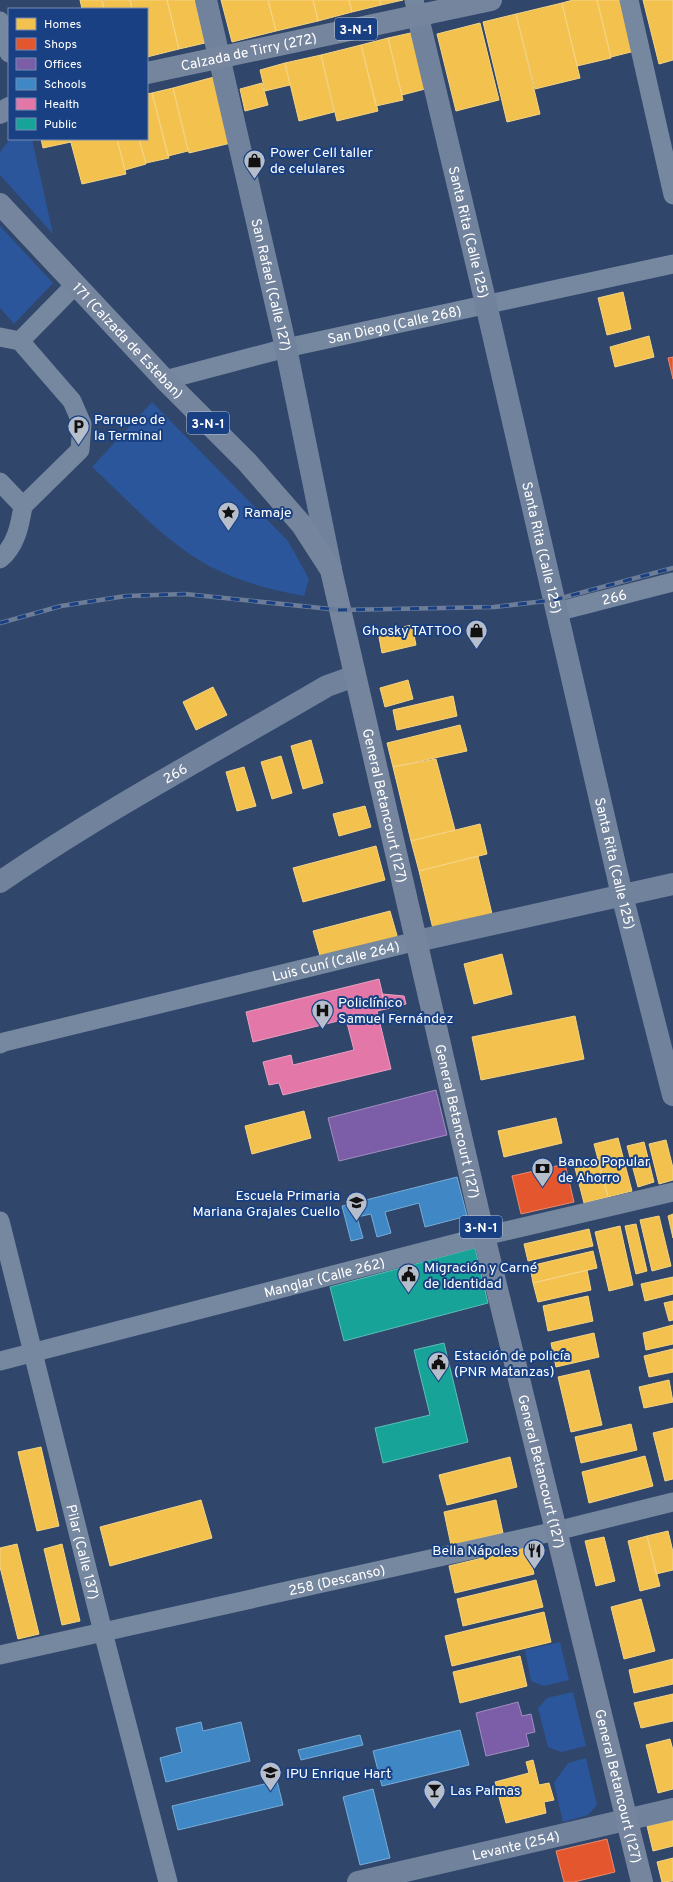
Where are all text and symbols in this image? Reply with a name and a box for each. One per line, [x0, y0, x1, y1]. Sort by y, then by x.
legend [8, 8, 148, 140]
text: Homes [44, 17, 81, 33]
road number: 3-N-1 [335, 18, 377, 40]
street label: Calzada de Tirry (272) [179, 30, 319, 76]
text: Shops [44, 37, 77, 53]
text: Offices [44, 57, 82, 73]
text: Schools [44, 77, 86, 93]
text: Health [44, 97, 79, 113]
text: Public [44, 117, 77, 133]
place label: Power Cell taller de celulares [270, 145, 374, 178]
shop icon: Power Cell taller de celulares [241, 147, 267, 180]
street label: Santa Rita (Calle 125) [444, 165, 491, 300]
street label: San Rafael (Calle 127) [246, 217, 293, 353]
street label: 171 (Calzada de Esteban) [68, 280, 186, 403]
street label: San Diego (Calle 268) [326, 303, 463, 349]
place label: Parqueo de la Terminal [94, 412, 165, 445]
road number: 3-N-1 [187, 412, 229, 434]
parking icon: Parqueo de la Terminal [66, 414, 92, 447]
street label: Santa Rita (Calle 125) [517, 480, 564, 616]
place icon: Ramaje [216, 499, 242, 532]
place label: Ramaje [244, 505, 292, 522]
street label: 266 [600, 587, 629, 610]
shop icon: Ghosky TATTOO [464, 617, 490, 650]
place label: Ghosky TATTOO [362, 623, 462, 640]
street label: General Betancourt (127) [358, 727, 410, 885]
street label: 266 [161, 761, 191, 788]
street label: Santa Rita (Calle 125) [590, 796, 637, 931]
street label: Luis Cuní (Calle 264) [271, 939, 402, 986]
place label: Policlínico Samuel Fernández [338, 995, 454, 1028]
hospital icon: Policlínico Samuel Fernández [310, 997, 336, 1030]
street label: General Betancourt (127) [430, 1043, 482, 1200]
place label: Banco Popular de Ahorro [558, 1154, 651, 1187]
bank icon: Banco Popular de Ahorro [530, 1156, 556, 1189]
place label: Escuela Primaria Mariana Grajales Cuello [193, 1188, 340, 1221]
school or university icon: Escuela Primaria Mariana Grajales Cuello [343, 1190, 369, 1223]
road number: 3-N-1 [460, 1216, 502, 1238]
street label: Manglar (Calle 262) [263, 1255, 387, 1302]
place label: Migración y Carné de Identidad [424, 1260, 537, 1293]
public building icon: Migración y Carné de Identidad [396, 1262, 422, 1295]
place label: Estación de policía (PNR Matanzas) [454, 1348, 571, 1381]
public building icon: Estación de policía (PNR Matanzas) [425, 1350, 451, 1383]
street label: General Betancourt (127) [513, 1393, 567, 1550]
street label: Pilar (Calle 137) [61, 1503, 102, 1601]
restaurant icon: Bella Nápoles [521, 1537, 547, 1570]
place label: Bella Nápoles [432, 1543, 518, 1560]
street label: 258 (Descanso) [287, 1562, 387, 1600]
street label: General Betancourt (127) [590, 1708, 644, 1865]
school or university icon: IPU Enrique Hart [258, 1760, 284, 1793]
place label: IPU Enrique Hart [286, 1766, 391, 1783]
bar icon: Las Palmas [421, 1777, 447, 1810]
place label: Las Palmas [450, 1783, 520, 1800]
street label: Levante (254) [471, 1829, 561, 1865]

